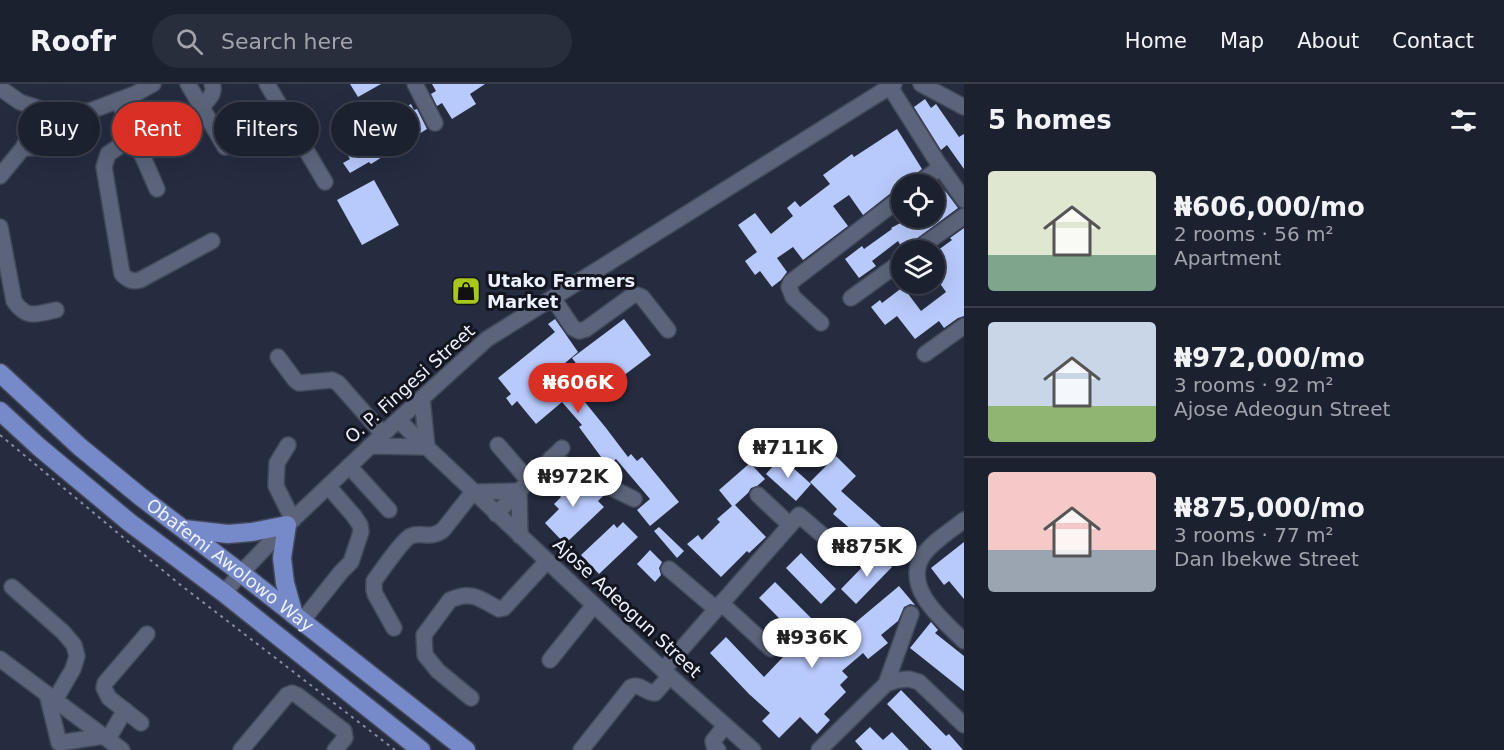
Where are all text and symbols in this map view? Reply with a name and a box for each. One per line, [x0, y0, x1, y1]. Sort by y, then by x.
search box [152, 14, 572, 68]
text: Roofr [30, 25, 116, 58]
icon: search [173, 25, 206, 58]
text: Search here [221, 29, 353, 54]
text: Home [1125, 29, 1187, 53]
text: Map [1220, 29, 1264, 53]
text: About [1297, 29, 1359, 53]
text: Contact [1392, 29, 1474, 53]
chip: Buy [18, 102, 100, 156]
chip: Rent [112, 102, 202, 156]
chip: Filters [214, 102, 319, 156]
chip: New [331, 102, 419, 156]
icon: filters [1447, 104, 1480, 137]
text: 5 homes [988, 105, 1112, 135]
map controls [891, 174, 945, 294]
button: locate [891, 174, 945, 228]
text: ₦606,000/mo [1174, 192, 1365, 222]
icon: home [1036, 195, 1108, 267]
text: 2 rooms · 56 m² [1174, 222, 1334, 246]
button: layers [891, 240, 945, 294]
text: Apartment [1174, 246, 1281, 270]
place label: Utako Farmers Market [487, 270, 635, 312]
shop icon: Utako Farmers Market [450, 275, 482, 307]
street label: O. P. Fingesi Street [341, 320, 479, 447]
text: ₦972,000/mo [1174, 343, 1365, 373]
icon: home [1036, 346, 1108, 418]
pin: ₦606K [536, 363, 620, 414]
text: ₦606K [542, 370, 614, 394]
text: 3 rooms · 92 m² [1174, 373, 1334, 397]
text: Ajose Adeogun Street [1174, 397, 1390, 421]
pin: ₦711K [746, 428, 830, 479]
text: ₦711K [752, 435, 824, 459]
pin: ₦972K [531, 457, 615, 508]
text: ₦972K [537, 464, 609, 488]
text: ₦875,000/mo [1174, 493, 1365, 523]
street label: Obafemi Awolowo Way [142, 494, 318, 636]
icon: home [1036, 496, 1108, 568]
text: 3 rooms · 77 m² [1174, 523, 1334, 547]
pin: ₦875K [825, 527, 909, 578]
street label: Ajose Adeogun Street [549, 534, 706, 682]
text: ₦875K [831, 534, 903, 558]
text: Dan Ibekwe Street [1174, 547, 1359, 571]
pin: ₦936K [770, 618, 854, 669]
text: ₦936K [776, 625, 848, 649]

